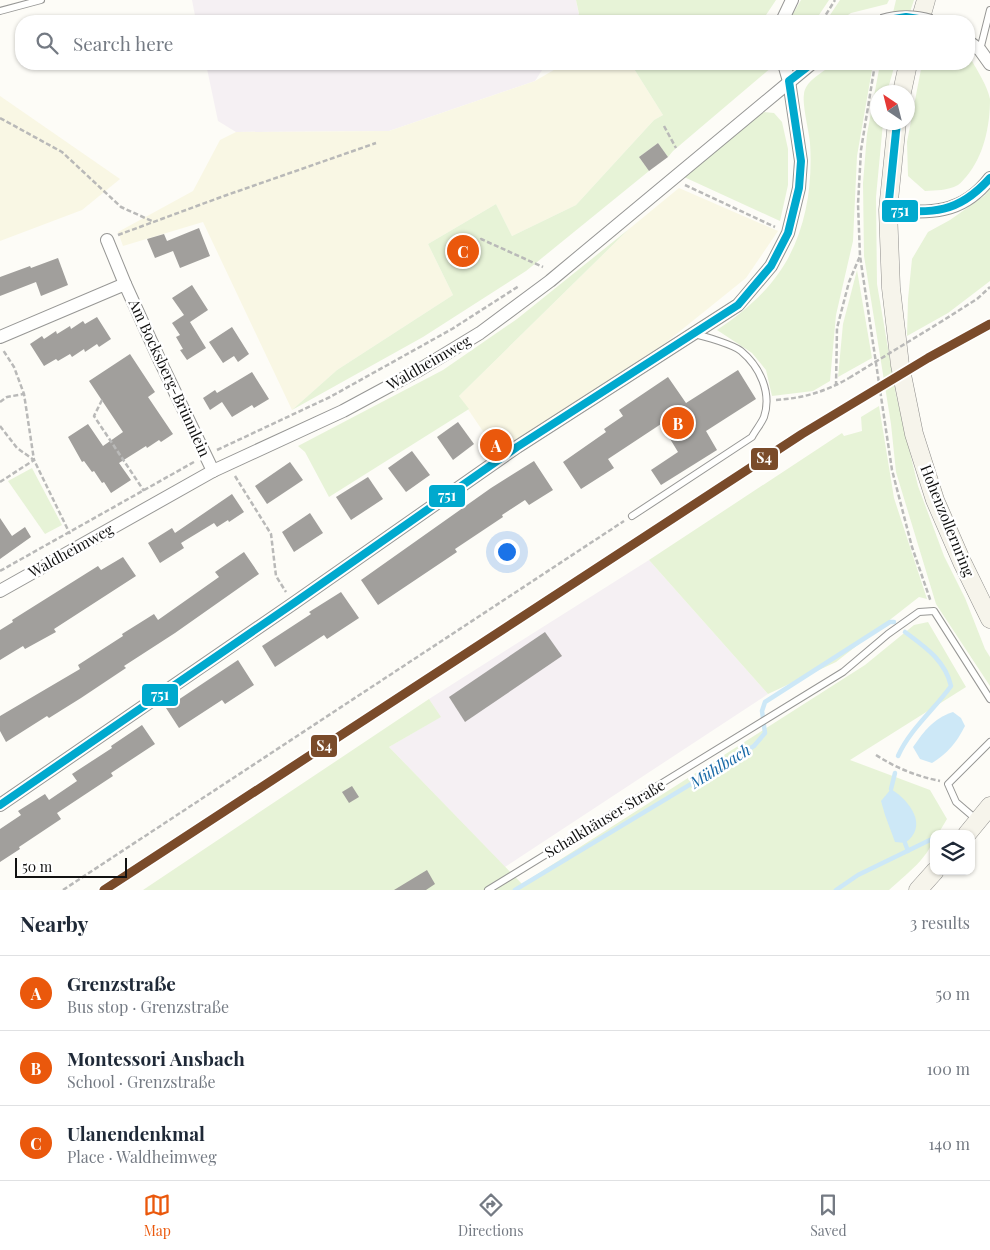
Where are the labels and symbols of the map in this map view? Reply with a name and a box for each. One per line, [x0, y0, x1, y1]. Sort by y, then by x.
north arrow [870, 85, 915, 130]
line badge: 751 [881, 199, 919, 223]
text: 751 [891, 201, 909, 220]
pin: C [447, 232, 479, 270]
street label: Am Bocksberg-Brünnlein [124, 295, 215, 460]
street label: Waldheimweg [382, 330, 474, 395]
pin: B [662, 404, 694, 442]
pin: A [480, 426, 512, 464]
line badge: S4 [750, 447, 779, 471]
text: S4 [756, 448, 772, 467]
street label: Hohenzollernring [916, 462, 980, 580]
line badge: 751 [428, 484, 466, 508]
text: 751 [438, 486, 456, 505]
street label: Waldheimweg [24, 519, 117, 582]
your location [494, 539, 520, 565]
line badge: 751 [141, 683, 179, 707]
text: 751 [151, 685, 169, 704]
line badge: S4 [310, 734, 338, 758]
text: S4 [316, 736, 332, 755]
water label: Mühlbach [685, 739, 754, 793]
street label: Schalkhäuser Straße [541, 774, 668, 862]
scale bar [15, 855, 128, 878]

